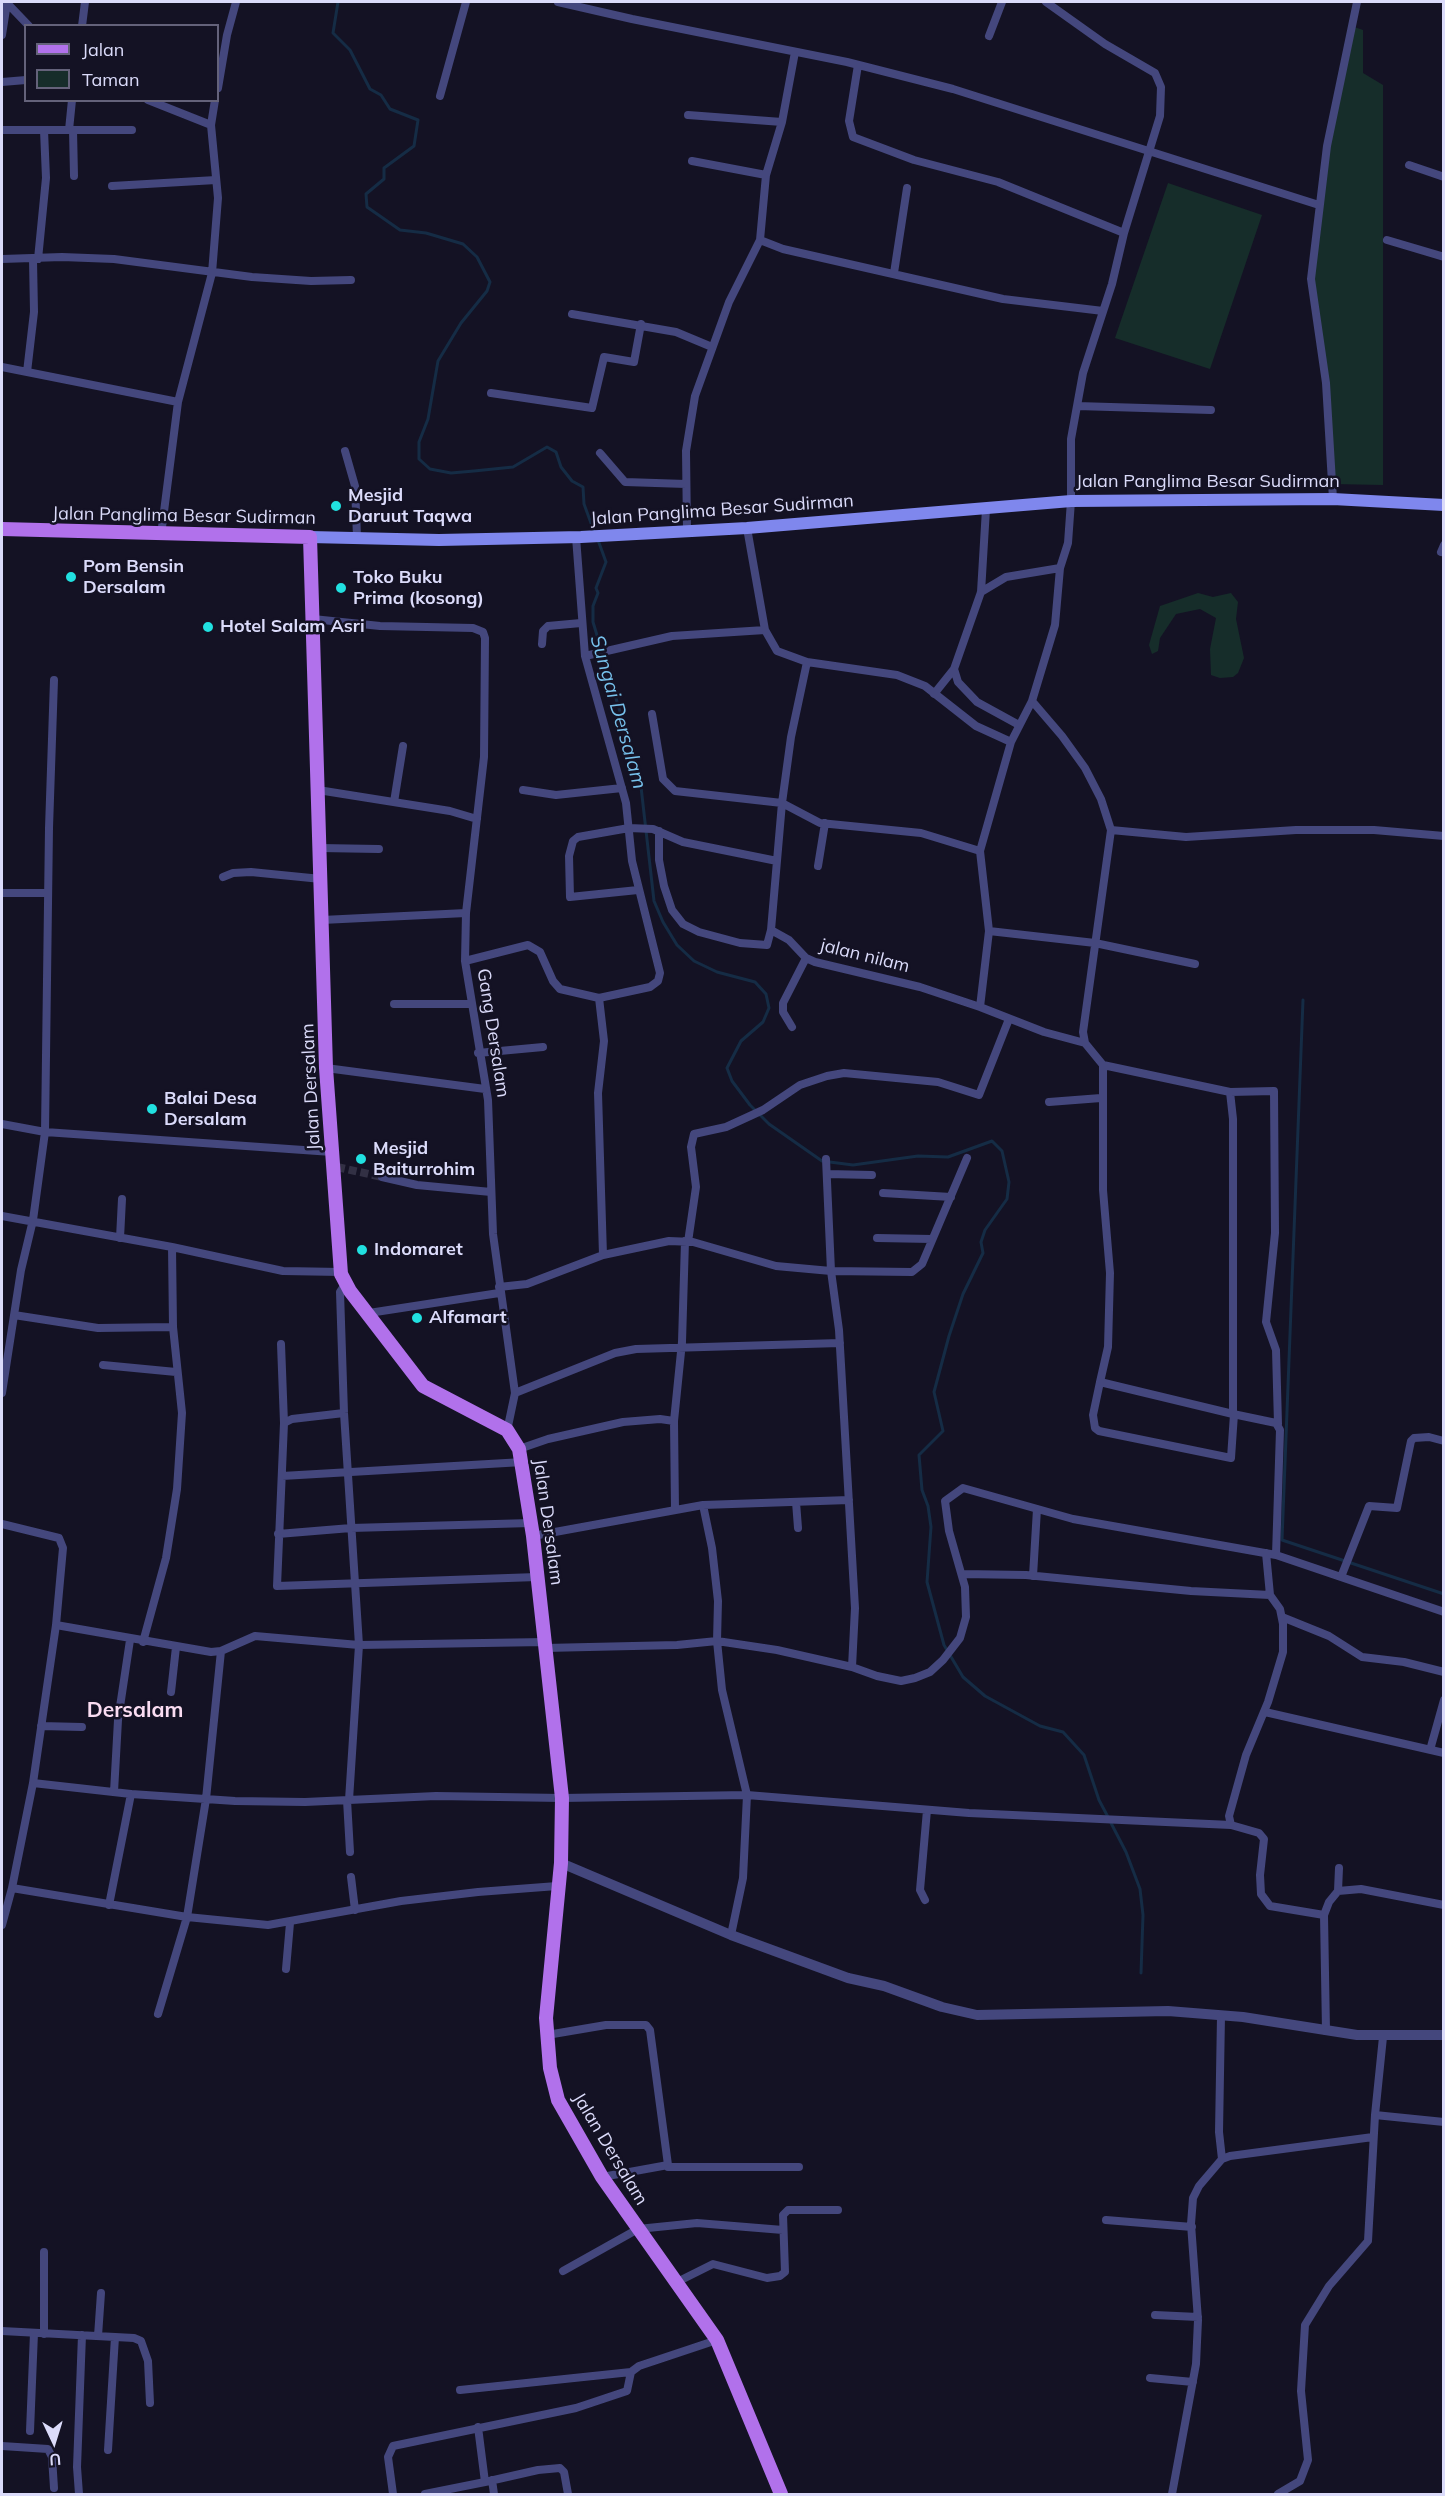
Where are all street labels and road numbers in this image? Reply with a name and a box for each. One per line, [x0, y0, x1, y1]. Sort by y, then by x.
street label: Jalan Panglima Besar Sudirman [1076, 471, 1340, 493]
street label: Jalan Panglima Besar Sudirman [590, 490, 854, 530]
street label: Jalan Panglima Besar Sudirman [52, 503, 316, 529]
street label: jalan nilam [818, 934, 912, 978]
street label: Gang Dersalam [472, 967, 514, 1099]
street label: Jalan Dersalam [297, 1023, 325, 1151]
street label: Jalan Dersalam [528, 1457, 568, 1587]
street label: Jalan Dersalam [568, 2089, 652, 2209]

